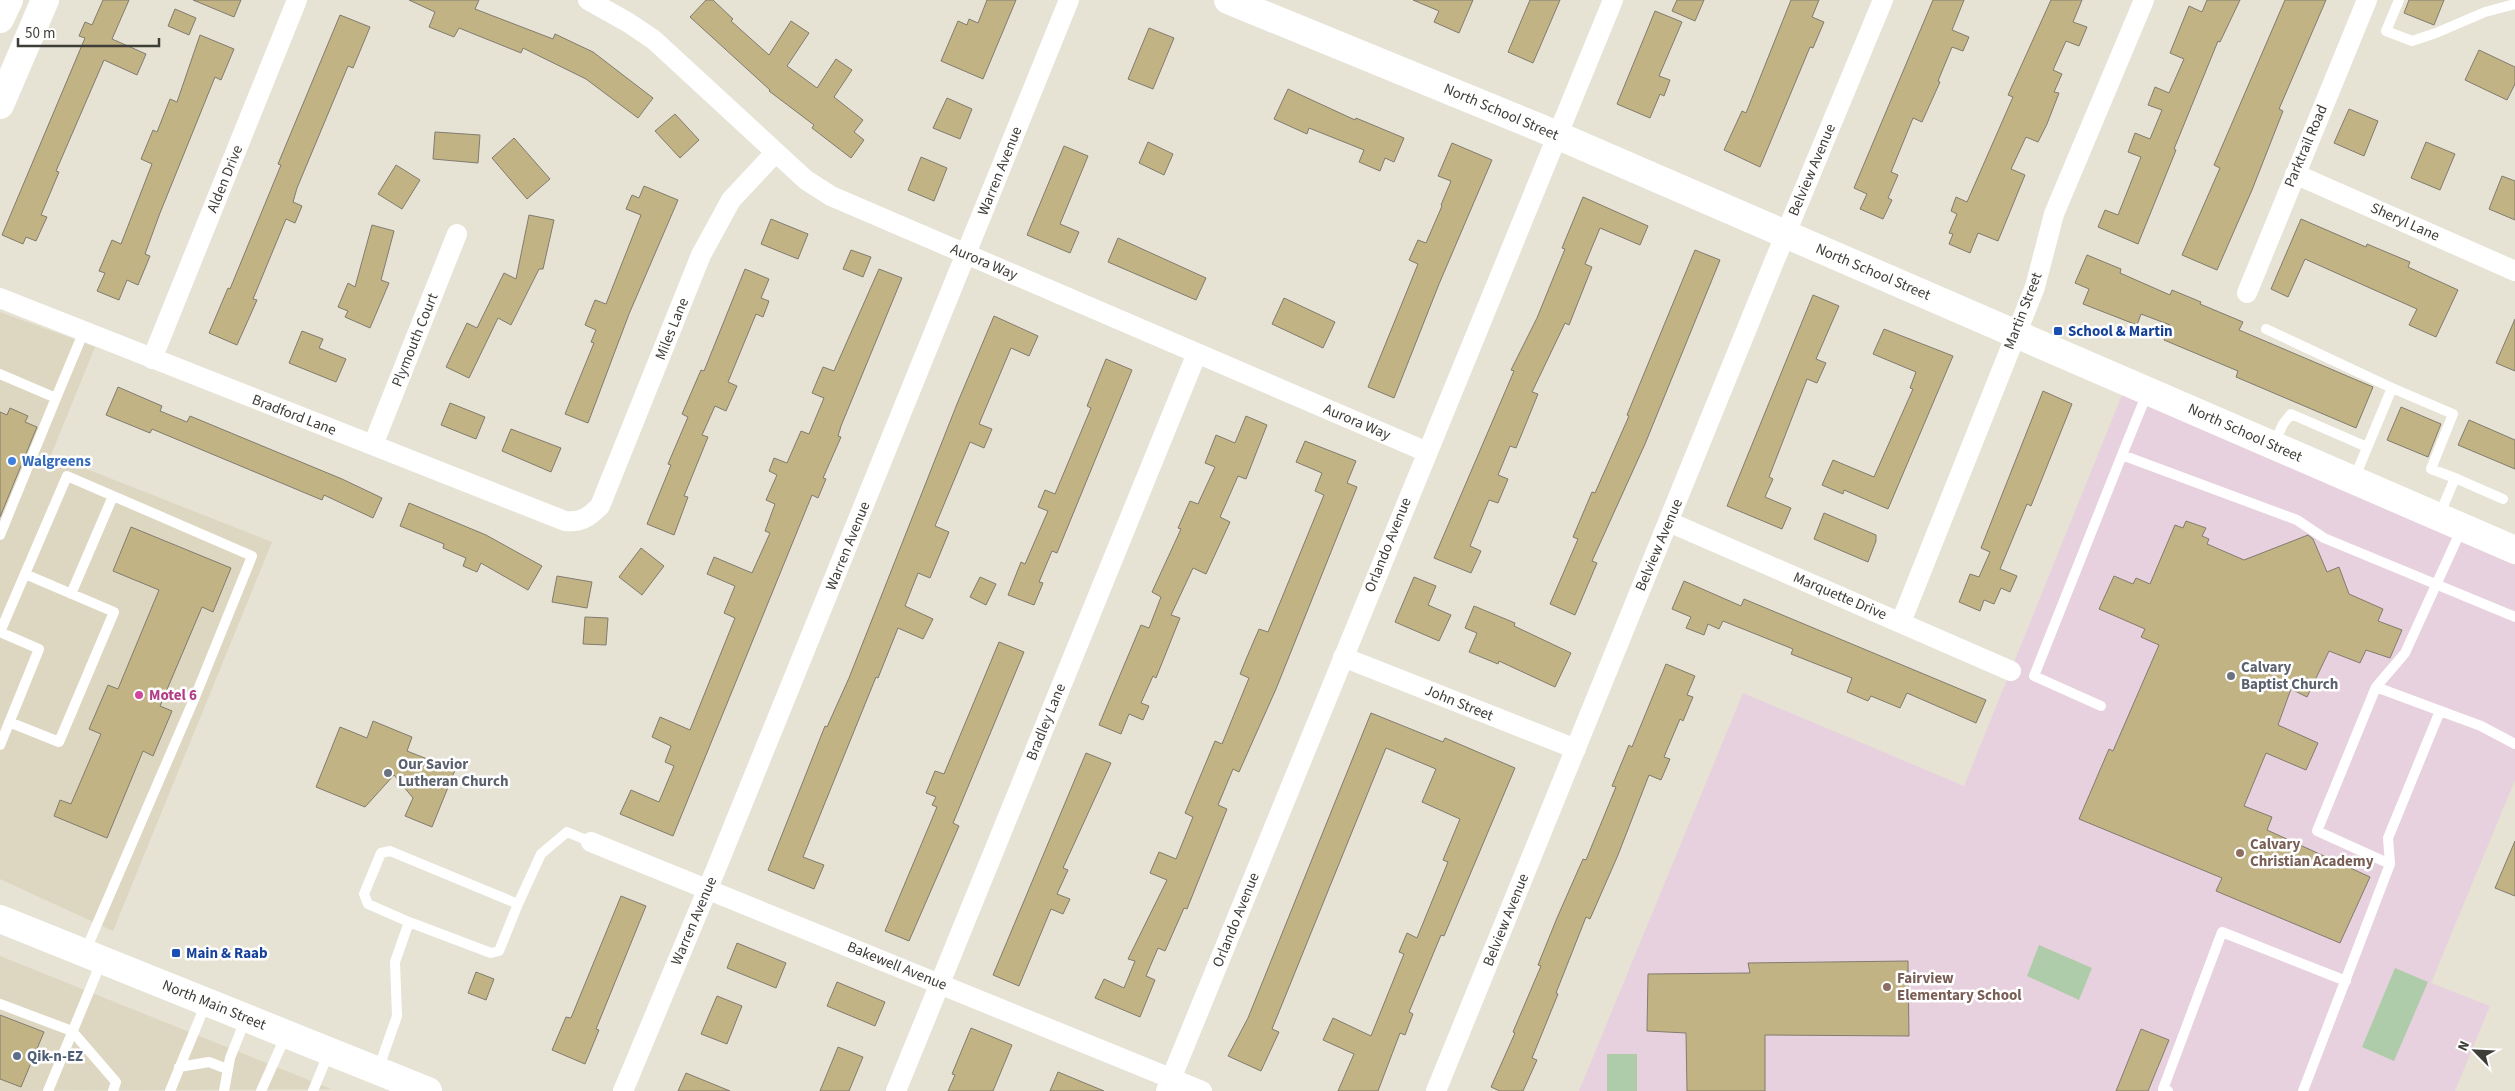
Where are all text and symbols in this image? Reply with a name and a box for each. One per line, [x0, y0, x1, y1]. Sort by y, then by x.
scale bar [18, 15, 159, 47]
text: 50 m [25, 23, 55, 44]
street label: North School Street [1440, 78, 1562, 146]
street label: Parktrail Road [2279, 101, 2333, 191]
street label: Belview Avenue [1783, 121, 1841, 219]
street label: Warren Avenue [973, 123, 1027, 219]
street label: Alden Drive [202, 142, 248, 216]
street label: Sheryl Lane [2367, 197, 2443, 247]
street label: Aurora Way [947, 238, 1021, 286]
street label: North School Street [1812, 238, 1934, 306]
street label: Martin Street [1999, 269, 2047, 353]
street label: Plymouth Court [387, 290, 443, 390]
street label: Miles Lane [650, 295, 694, 363]
place label: School & Martin [2068, 321, 2173, 342]
marker: School & Martin [2052, 325, 2064, 337]
street label: Bradford Lane [249, 389, 339, 441]
street label: Aurora Way [1320, 398, 1394, 446]
street label: North School Street [2185, 398, 2305, 468]
place label: Walgreens [22, 451, 91, 472]
marker: Walgreens [6, 455, 18, 467]
street label: Orlando Avenue [1359, 494, 1417, 596]
street label: Belview Avenue [1630, 496, 1688, 594]
street label: Warren Avenue [821, 498, 875, 594]
street label: Marquette Drive [1790, 567, 1890, 625]
place label: Calvary Baptist Church [2241, 657, 2338, 695]
marker: Calvary Baptist Church [2225, 670, 2237, 682]
street label: Bradley Lane [1021, 680, 1071, 764]
street label: John Street [1422, 680, 1496, 726]
place label: Motel 6 [149, 685, 197, 706]
marker: Motel 6 [133, 689, 145, 701]
place label: Our Savior Lutheran Church [398, 754, 508, 792]
marker: Our Savior Lutheran Church [382, 767, 394, 779]
place label: Calvary Christian Academy [2250, 834, 2374, 872]
marker: Calvary Christian Academy [2234, 847, 2246, 859]
street label: Orlando Avenue [1207, 869, 1265, 971]
street label: Belview Avenue [1478, 870, 1534, 970]
street label: Warren Avenue [666, 874, 722, 968]
street label: Bakewell Avenue [844, 936, 950, 996]
place label: Main & Raab [186, 943, 268, 964]
marker: Main & Raab [170, 947, 182, 959]
place label: Fairview Elementary School [1897, 968, 2022, 1006]
street label: North Main Street [159, 975, 269, 1035]
marker: Fairview Elementary School [1881, 981, 1893, 993]
north arrow [2450, 1026, 2500, 1076]
text: N [2453, 1038, 2475, 1054]
place label: Qik-n-EZ [27, 1046, 83, 1067]
marker: Qik-n-EZ [11, 1050, 23, 1062]

